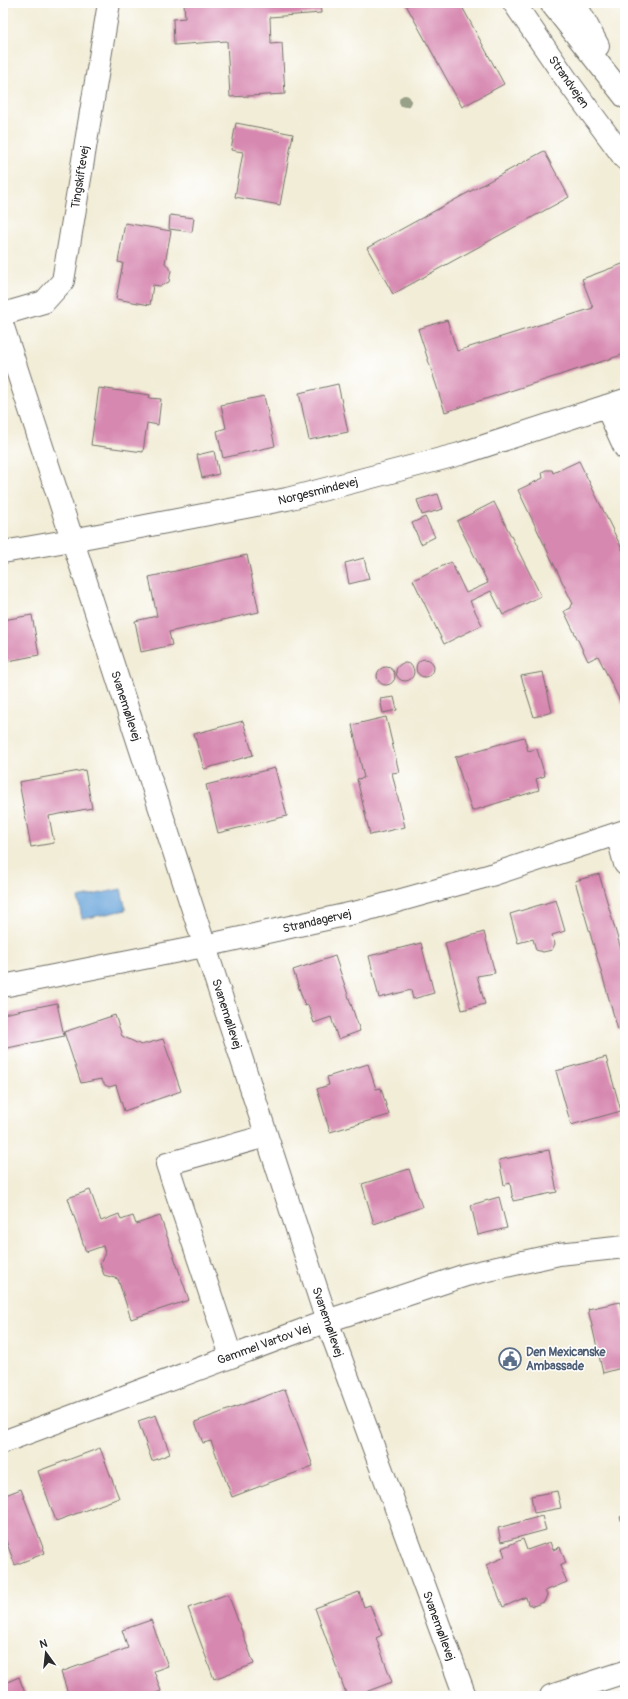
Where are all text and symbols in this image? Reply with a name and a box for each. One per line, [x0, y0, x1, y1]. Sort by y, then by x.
street label: Strandvejen [545, 53, 592, 112]
street label: Tingskiftevej [68, 144, 93, 210]
street label: Norgesmindevej [277, 474, 360, 509]
street label: Svanemøllevej [107, 669, 144, 743]
street label: Strandagervej [281, 906, 353, 937]
street label: Svanemøllevej [208, 977, 245, 1051]
street label: Svanemøllevej [309, 1285, 347, 1359]
street label: Gammel Vartov Vej [215, 1321, 313, 1368]
place label: Den Mexicanske Ambassade [526, 1345, 607, 1374]
public building icon: Den Mexicanske Ambassade [497, 1346, 523, 1372]
street label: Svanemøllevej [419, 1589, 458, 1663]
north arrow [26, 1633, 66, 1673]
text: N [38, 1636, 49, 1651]

